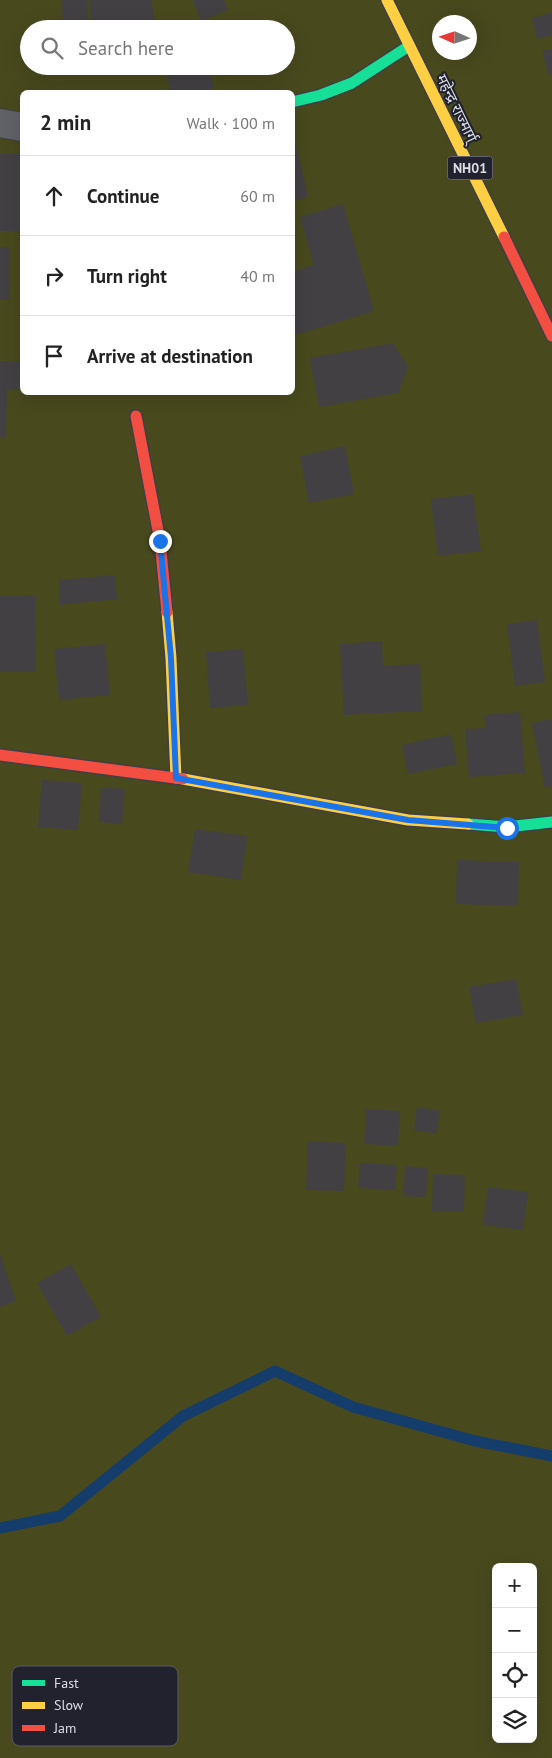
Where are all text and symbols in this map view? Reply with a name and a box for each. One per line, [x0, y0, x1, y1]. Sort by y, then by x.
north arrow [432, 15, 477, 60]
search box [20, 20, 295, 75]
icon: search [38, 34, 66, 62]
text: Search here [78, 36, 174, 60]
street label: महेन्द्र राज्मार्ग् [431, 71, 483, 147]
text: 2 min [40, 109, 91, 136]
text: Walk · 100 m [186, 113, 275, 133]
road number: NH01 [448, 156, 492, 180]
icon: ahead [40, 182, 68, 210]
text: Continue [87, 184, 159, 208]
text: 60 m [240, 186, 275, 206]
icon: right [40, 262, 68, 290]
text: Turn right [87, 264, 167, 288]
text: 40 m [240, 266, 275, 286]
icon: arrive [40, 342, 68, 370]
text: Arrive at destination [87, 344, 253, 368]
route end [149, 530, 172, 553]
route start [496, 817, 519, 840]
map controls [492, 1563, 537, 1743]
button: + [492, 1563, 537, 1608]
button: − [492, 1608, 537, 1653]
button: locate [492, 1653, 537, 1698]
legend [12, 1666, 178, 1746]
text: Fast [54, 1674, 79, 1692]
text: Slow [54, 1696, 84, 1714]
button: layers [492, 1698, 537, 1743]
text: Jam [53, 1719, 76, 1737]

